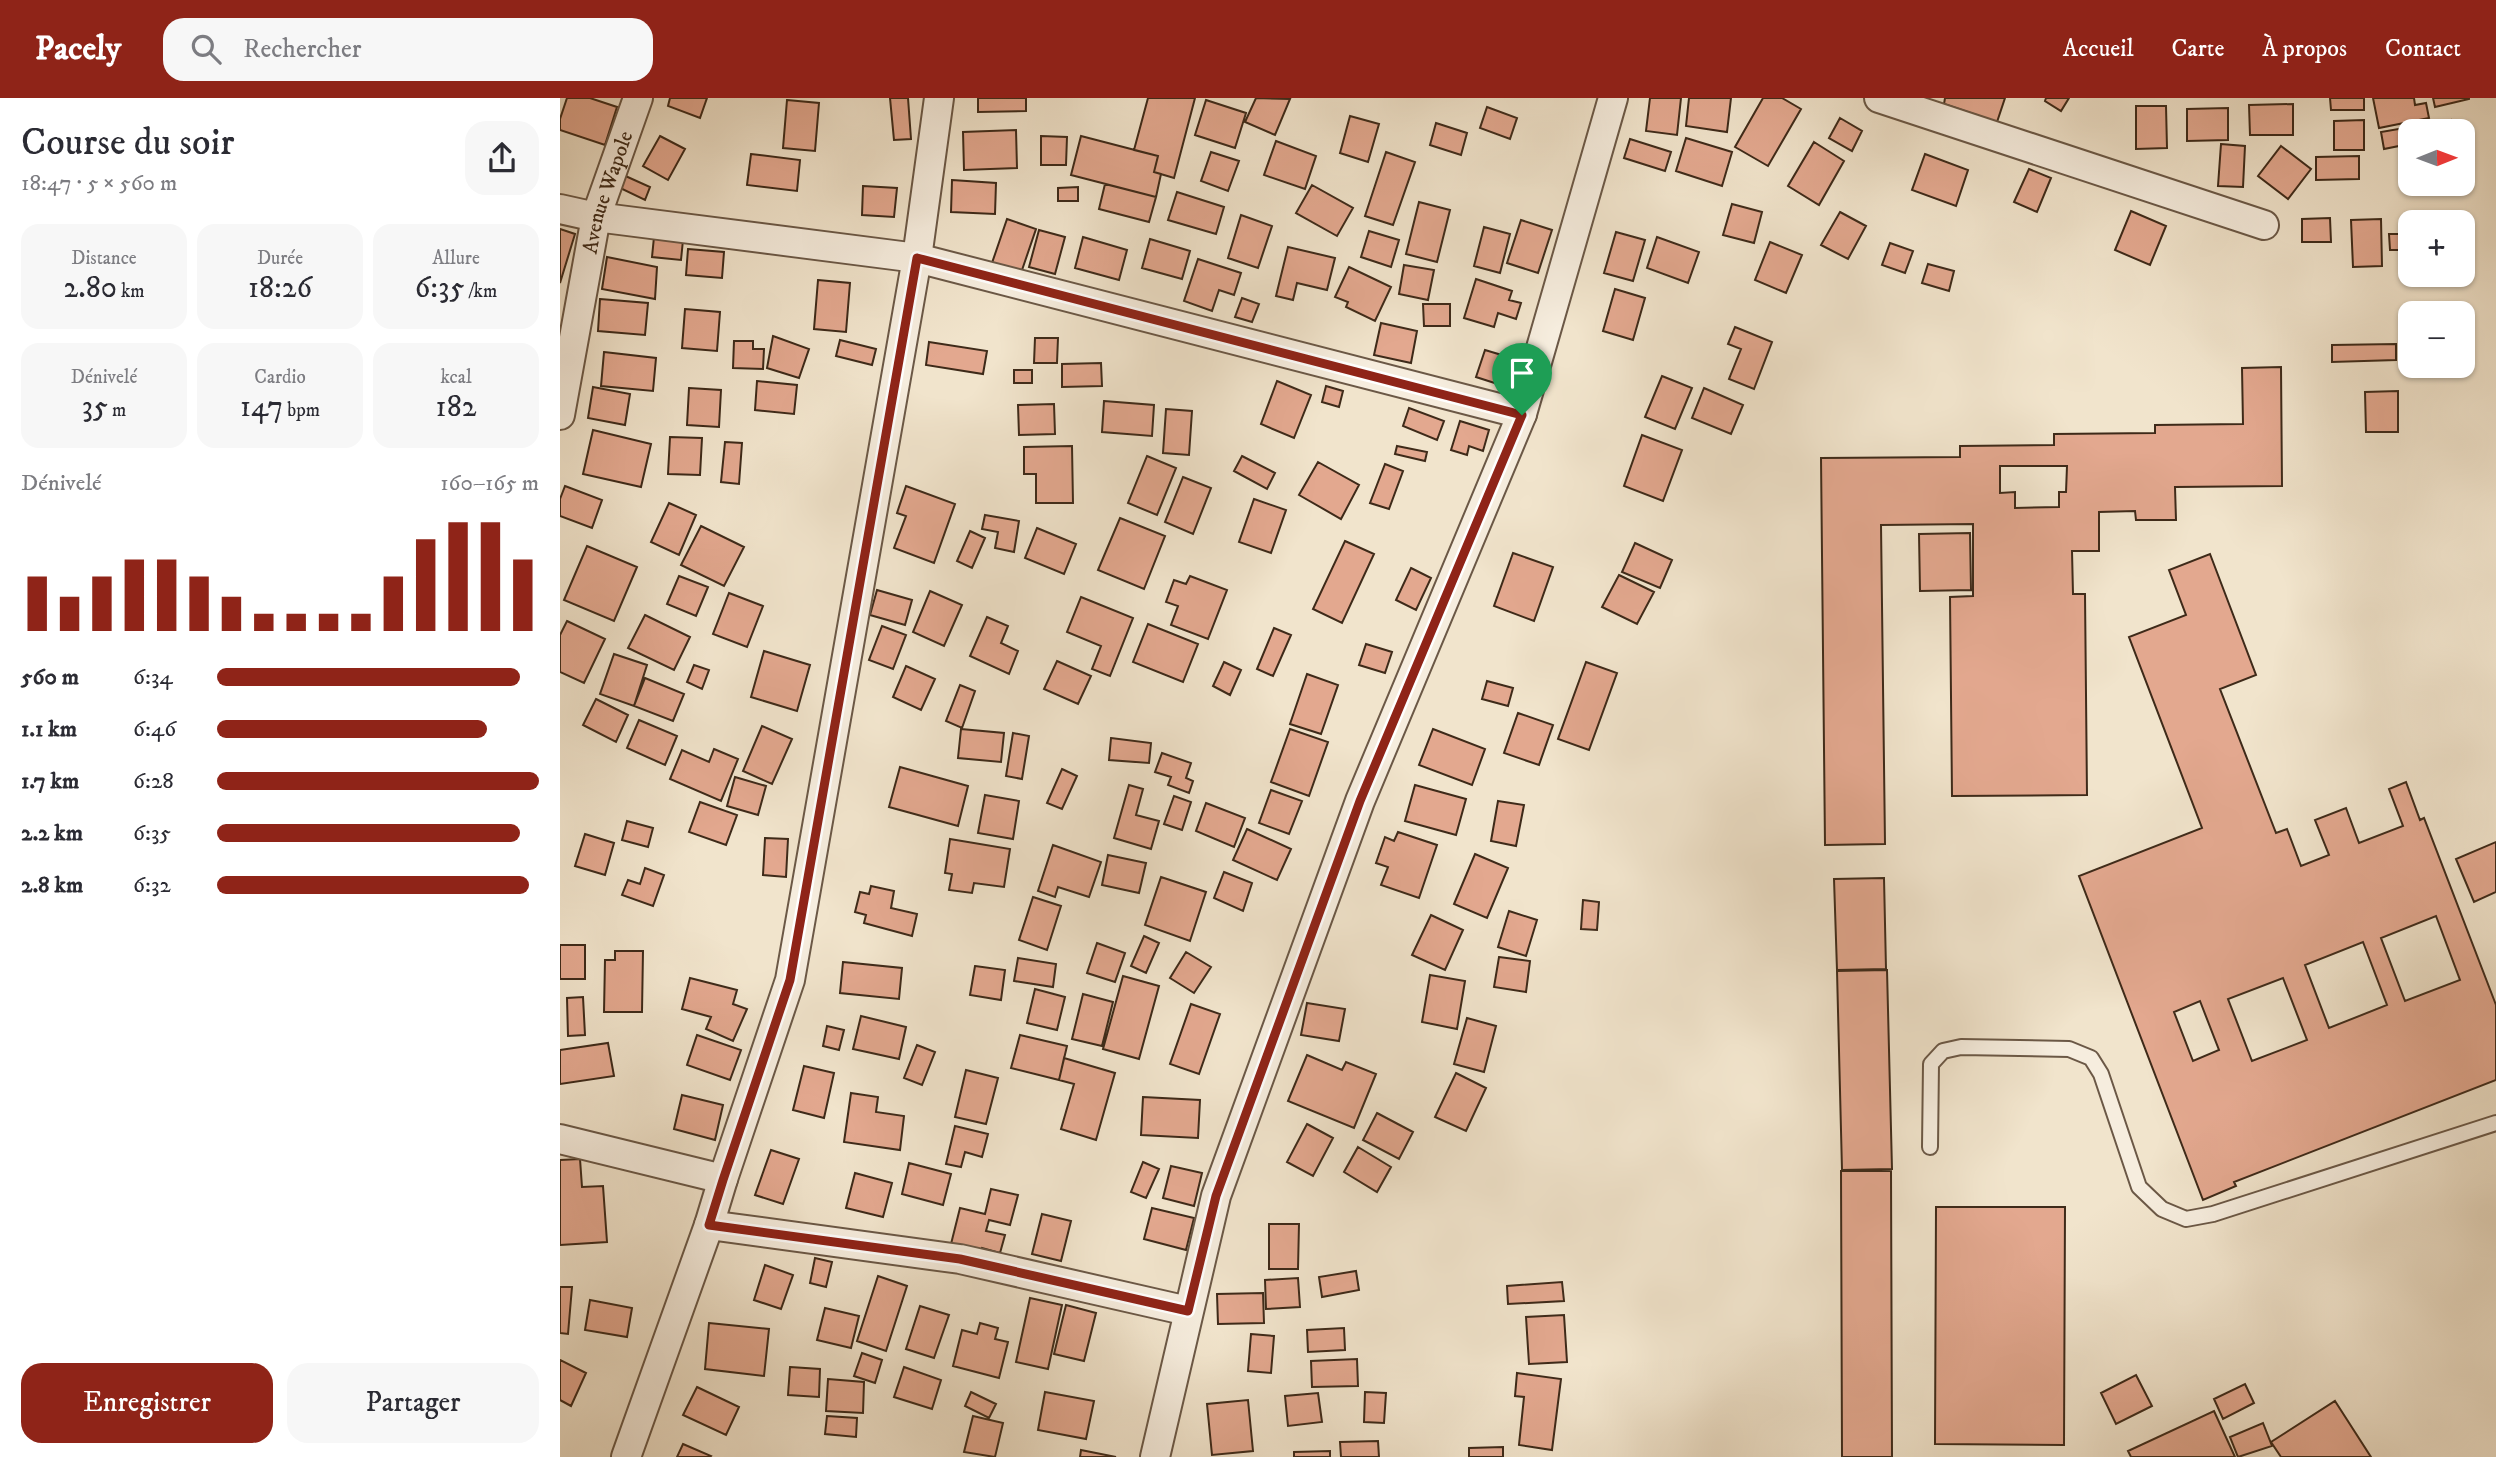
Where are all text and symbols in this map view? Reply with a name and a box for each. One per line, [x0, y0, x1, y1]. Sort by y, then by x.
search box [163, 18, 653, 81]
text: Pacely [35, 29, 121, 70]
icon: search [187, 30, 225, 68]
text: Rechercher [243, 33, 361, 66]
text: Accueil [2063, 34, 2134, 64]
text: Carte [2172, 34, 2224, 64]
text: À propos [2262, 34, 2347, 64]
text: Contact [2385, 34, 2461, 64]
text: Course du soir [21, 119, 234, 167]
north arrow [2398, 119, 2474, 196]
map controls [2398, 119, 2475, 378]
button: share [465, 121, 539, 195]
street label: Avenue Wapole [578, 127, 639, 256]
text: 18:47 · 5 × 560 m [21, 169, 177, 198]
button: + [2398, 210, 2475, 287]
text: Distance [71, 247, 137, 270]
text: Durée [257, 247, 303, 270]
text: Allure [432, 247, 480, 270]
text: 2.80 [63, 270, 117, 307]
text: 18:26 [248, 270, 312, 307]
text: 6:35 [415, 270, 464, 307]
text: km [117, 280, 145, 303]
text: /km [464, 280, 497, 303]
button: − [2398, 301, 2475, 378]
pin [1492, 343, 1552, 415]
icon: arrive [1503, 354, 1541, 392]
text: Dénivelé [71, 366, 137, 389]
text: Cardio [254, 366, 306, 389]
text: kcal [440, 366, 472, 389]
text: 35 [82, 389, 108, 426]
text: 147 [240, 389, 283, 426]
text: 182 [436, 389, 476, 426]
text: m [108, 399, 126, 422]
text: bpm [283, 399, 320, 422]
text: Dénivelé [21, 469, 102, 498]
text: 160–165 m [440, 469, 539, 498]
text: 560 m [21, 663, 79, 692]
text: 6:34 [133, 663, 173, 692]
text: 1.1 km [21, 715, 77, 744]
text: 6:46 [133, 715, 176, 744]
text: 1.7 km [21, 767, 79, 796]
text: 6:28 [133, 767, 174, 796]
text: 2.2 km [21, 819, 83, 848]
text: 6:35 [133, 819, 171, 848]
text: 2.8 km [21, 871, 83, 900]
text: 6:32 [133, 871, 171, 900]
button: Enregistrer [21, 1363, 273, 1443]
button: Partager [287, 1363, 539, 1443]

